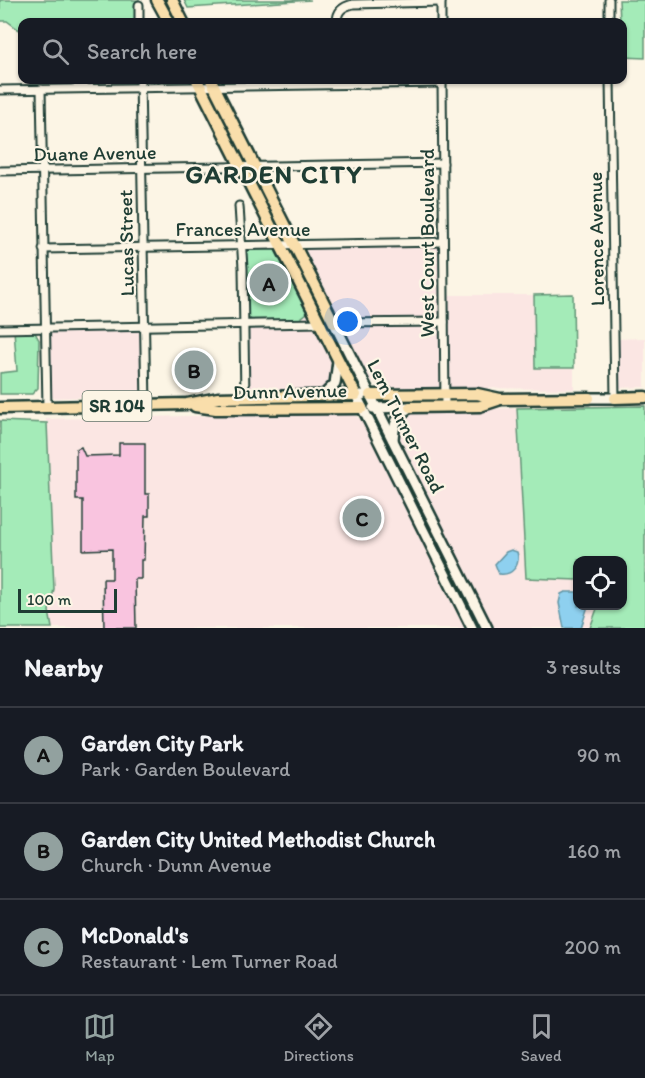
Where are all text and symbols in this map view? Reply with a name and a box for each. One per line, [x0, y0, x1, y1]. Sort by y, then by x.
search box [18, 18, 627, 84]
icon: search [39, 35, 72, 68]
text: Search here [87, 38, 197, 65]
street label: Duane Avenue [33, 140, 157, 166]
street label: West Court Boulevard [415, 148, 439, 337]
district label: GARDEN CITY [185, 158, 363, 190]
street label: Lorence Avenue [583, 172, 609, 306]
street label: Lucas Street [113, 189, 139, 297]
street label: Frances Avenue [176, 217, 310, 241]
pin: A [250, 260, 288, 306]
your location [333, 307, 362, 336]
pin: B [174, 348, 214, 392]
street label: Lem Turner Road [362, 355, 450, 497]
street label: Dunn Avenue [233, 378, 347, 404]
road number: SR 104 [82, 391, 152, 421]
pin: C [342, 496, 382, 540]
map controls [573, 556, 627, 610]
button: locate [573, 556, 627, 610]
scale bar [18, 586, 117, 614]
text: 100 m [27, 590, 71, 609]
text: Nearby [24, 651, 103, 683]
text: 3 results [546, 655, 621, 679]
text: Garden City Park [81, 730, 243, 757]
text: A [37, 743, 50, 767]
text: 90 m [577, 743, 621, 767]
text: Park · Garden Boulevard [81, 757, 290, 781]
text: Garden City United Methodist Church [81, 826, 435, 853]
text: B [37, 839, 50, 863]
text: 160 m [568, 839, 621, 863]
text: Church · Dunn Avenue [81, 853, 271, 877]
text: McDonald's [81, 922, 189, 949]
text: C [37, 935, 50, 959]
text: 200 m [565, 935, 621, 959]
text: Restaurant · Lem Turner Road [81, 949, 338, 973]
tab: Map [83, 1010, 116, 1065]
tab: Directions [283, 1010, 354, 1065]
tab: Saved [521, 1010, 562, 1065]

